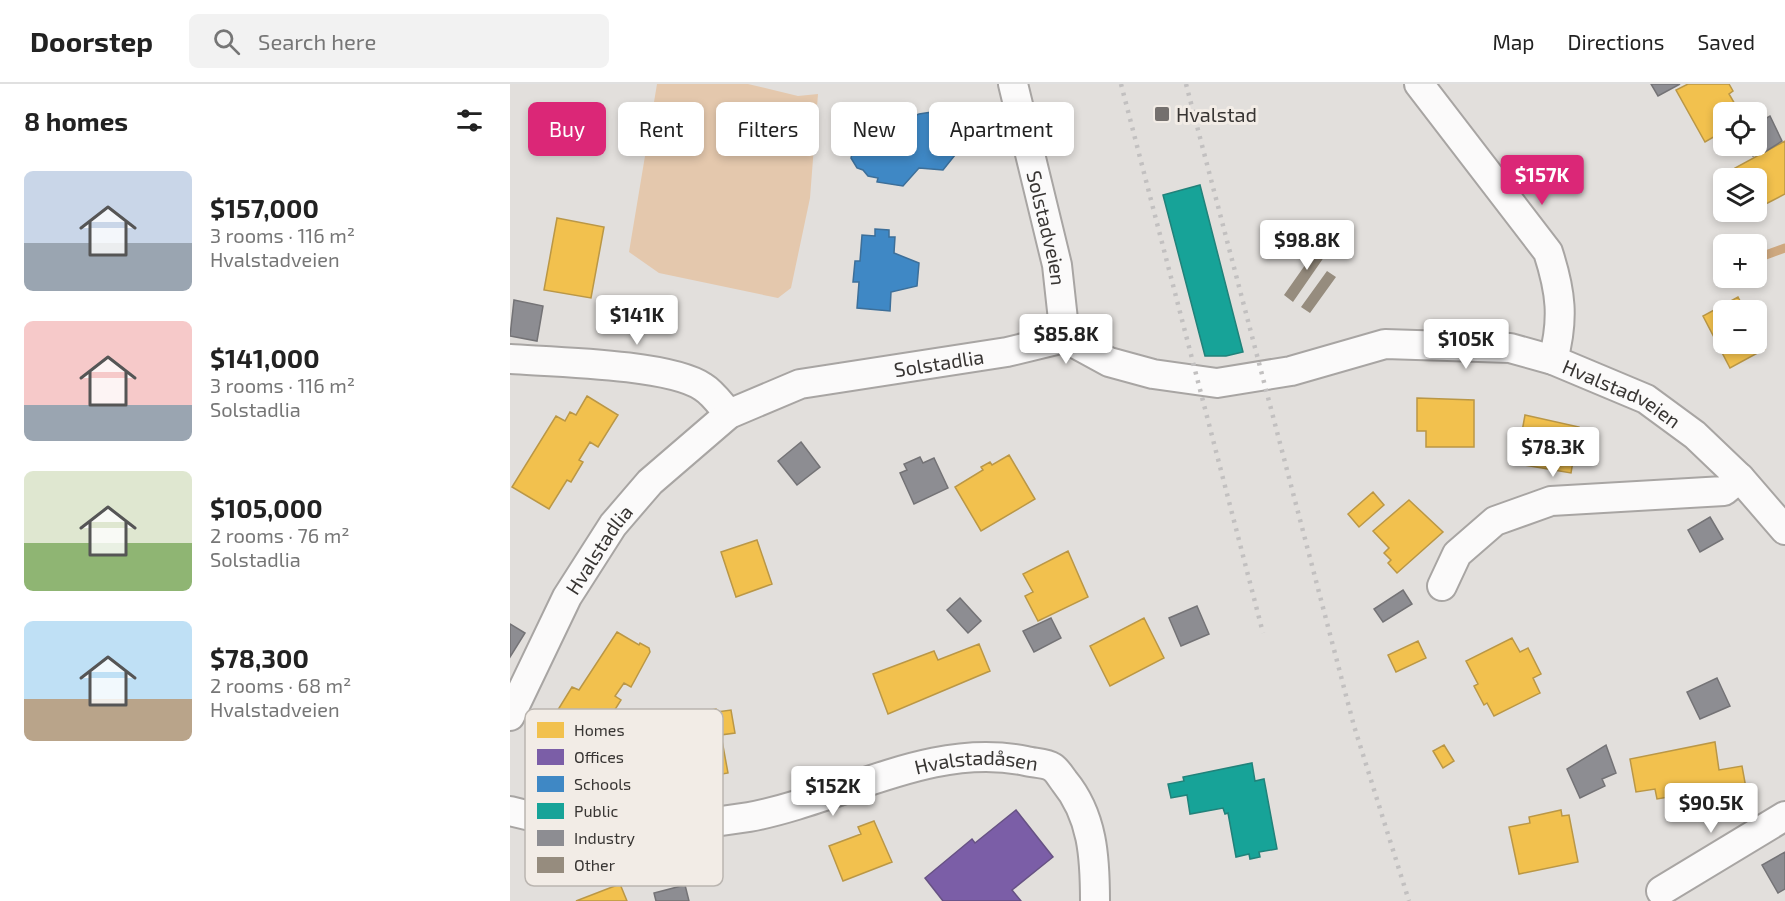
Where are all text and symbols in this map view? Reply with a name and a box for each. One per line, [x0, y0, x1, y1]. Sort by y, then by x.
search box [189, 14, 609, 68]
text: Doorstep [30, 24, 153, 58]
icon: search [210, 25, 243, 58]
text: Search here [258, 28, 376, 54]
text: Map [1492, 29, 1535, 54]
text: Directions [1568, 29, 1664, 54]
text: Saved [1697, 29, 1755, 54]
chip: Buy [528, 102, 606, 156]
chip: Rent [618, 102, 704, 156]
chip: Filters [716, 102, 819, 156]
chip: New [831, 102, 917, 156]
chip: Apartment [929, 102, 1074, 156]
place label: Hvalstad [1176, 102, 1257, 126]
map controls [1713, 102, 1767, 354]
button: locate [1713, 102, 1767, 156]
icon: filters [453, 104, 486, 137]
text: 8 homes [24, 105, 128, 136]
marker: Hvalstad [1153, 105, 1171, 123]
pin: $157K [1500, 155, 1584, 206]
text: $157K [1515, 162, 1569, 186]
street label: Solstadveien [1022, 168, 1071, 287]
button: layers [1713, 168, 1767, 222]
text: $157,000 [210, 192, 319, 223]
icon: home [72, 195, 144, 267]
pin: $98.8K [1258, 220, 1356, 271]
text: 3 rooms · 116 m² [210, 223, 355, 247]
text: $98.8K [1274, 227, 1340, 251]
button: + [1713, 234, 1767, 288]
text: Hvalstadveien [210, 247, 340, 271]
pin: $141K [595, 295, 679, 346]
button: − [1713, 300, 1767, 354]
text: $141K [610, 302, 664, 326]
pin: $85.8K [1017, 314, 1115, 365]
pin: $105K [1424, 319, 1508, 370]
text: $85.8K [1033, 321, 1099, 345]
text: $105K [1438, 326, 1494, 350]
text: $141,000 [210, 342, 320, 373]
street label: Solstadlia [892, 344, 986, 381]
icon: home [72, 345, 144, 417]
street label: Hvalstadveien [1559, 353, 1686, 433]
text: 3 rooms · 116 m² [210, 373, 355, 397]
text: Solstadlia [210, 397, 301, 421]
pin: $78.3K [1504, 427, 1602, 478]
text: $78.3K [1521, 434, 1585, 458]
text: $105,000 [210, 492, 323, 523]
icon: home [72, 495, 144, 567]
street label: Hvalstadlia [560, 500, 637, 599]
text: 2 rooms · 76 m² [210, 523, 349, 547]
text: Solstadlia [210, 547, 301, 571]
text: $78,300 [210, 642, 309, 673]
icon: home [72, 645, 144, 717]
text: 2 rooms · 68 m² [210, 673, 351, 697]
text: Hvalstadveien [210, 697, 340, 721]
legend [525, 709, 723, 886]
text: Homes [574, 720, 625, 739]
street label: Hvalstadåsen [912, 745, 1040, 779]
text: Offices [574, 747, 624, 766]
pin: $152K [791, 766, 875, 817]
text: $152K [805, 773, 861, 797]
text: Schools [574, 774, 631, 793]
pin: $90.5K [1662, 783, 1760, 834]
text: $90.5K [1679, 790, 1743, 814]
text: Public [574, 801, 618, 820]
text: Industry [574, 828, 635, 847]
text: Other [574, 855, 616, 874]

